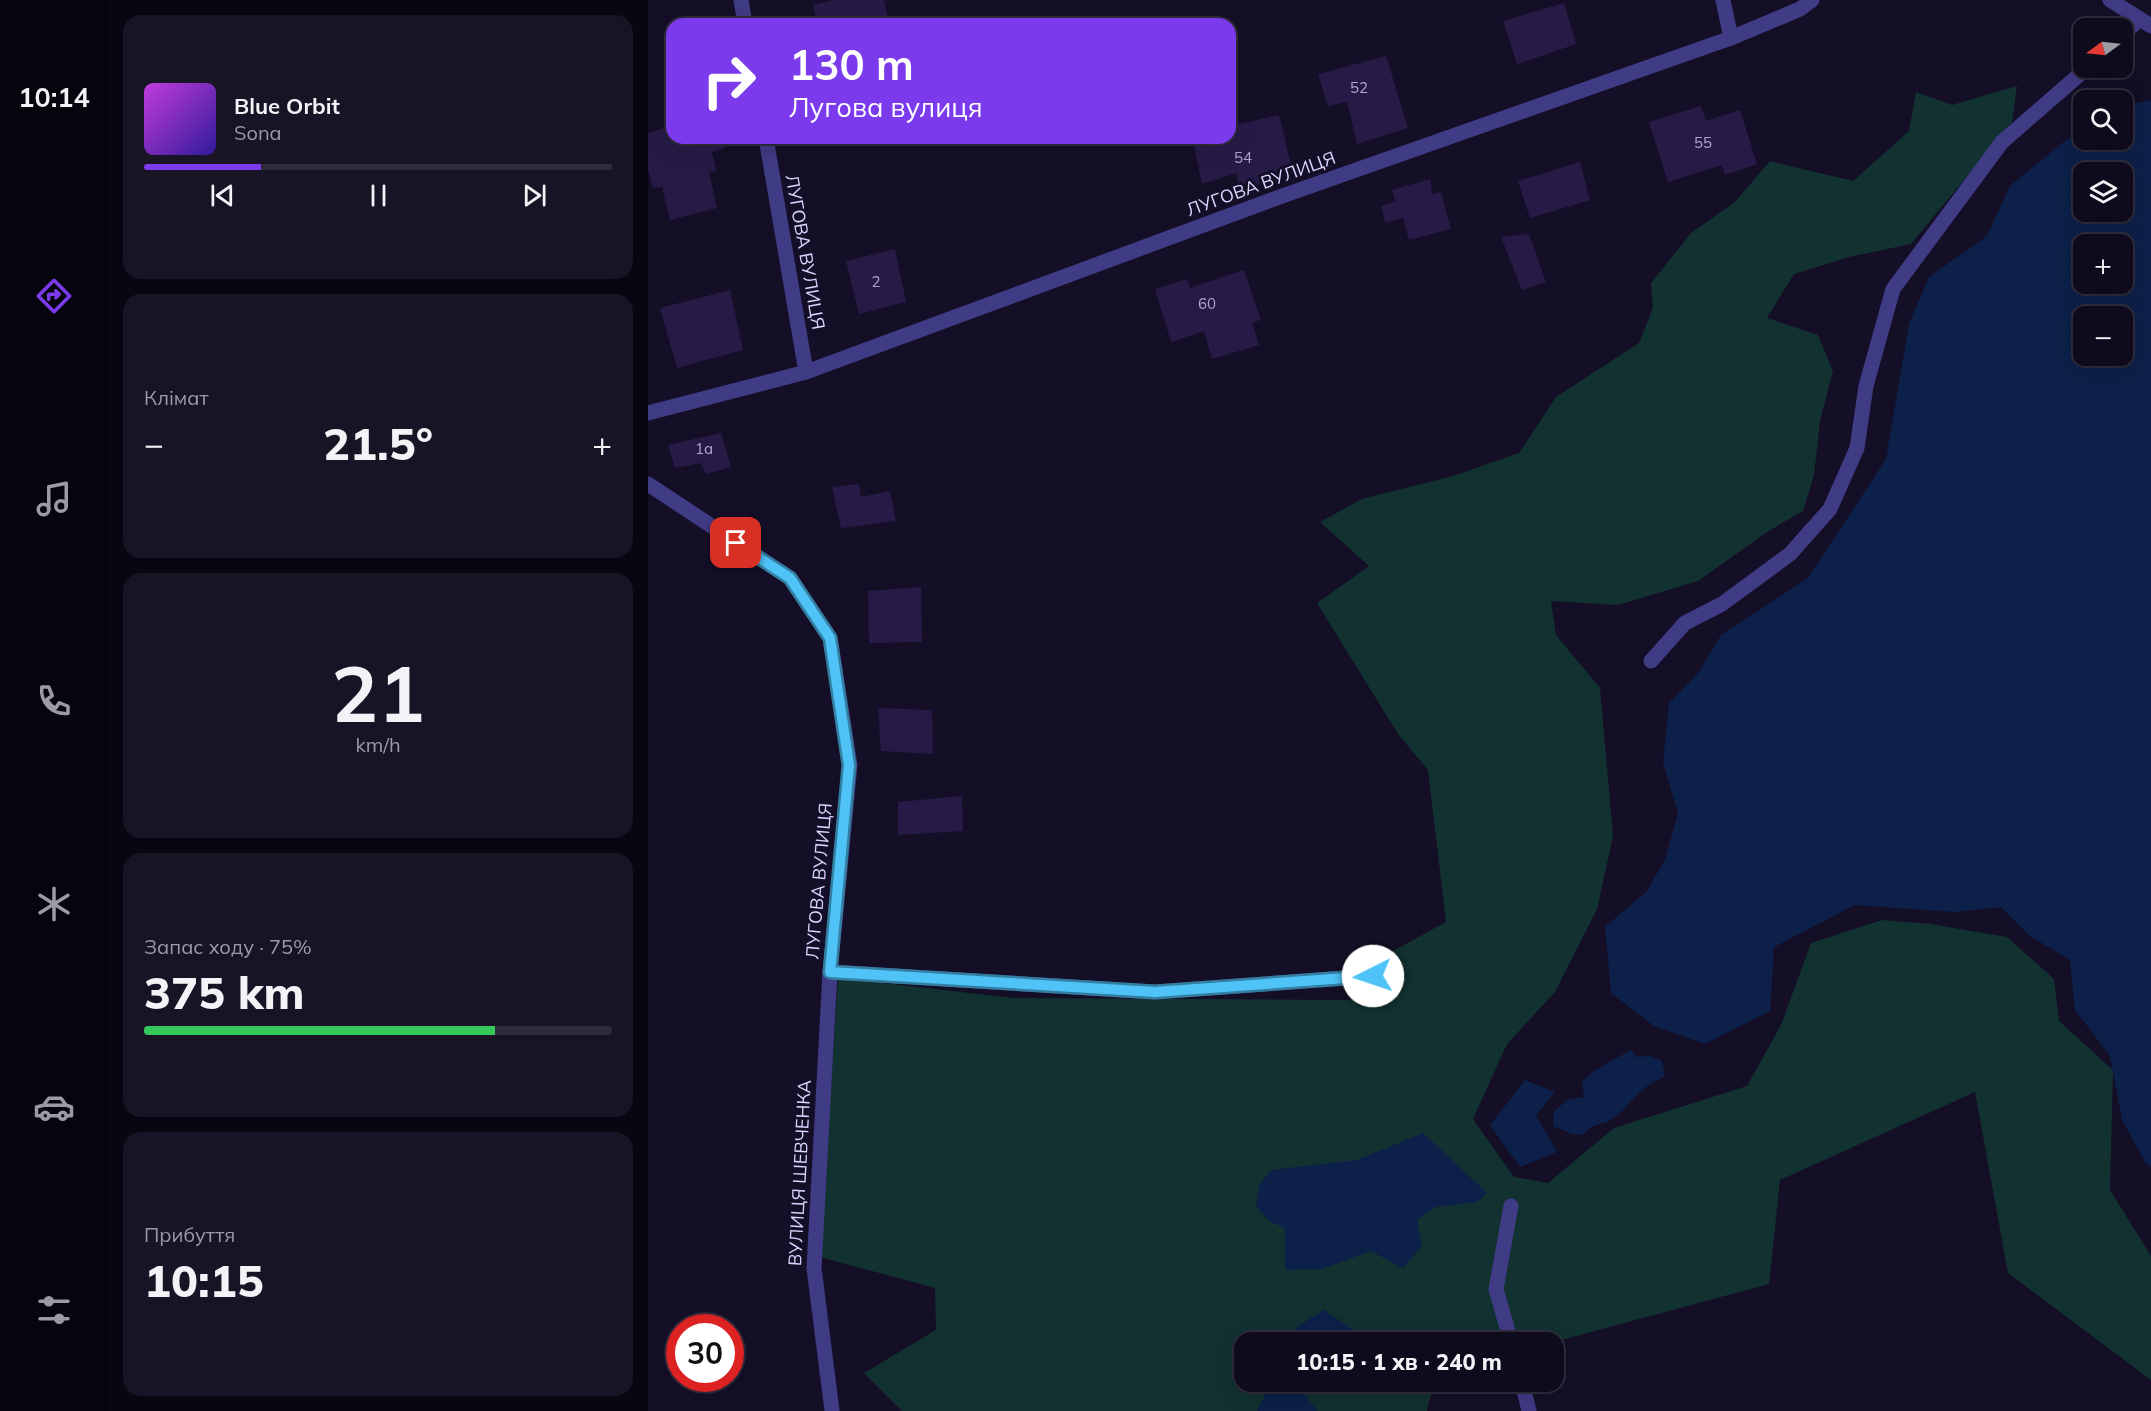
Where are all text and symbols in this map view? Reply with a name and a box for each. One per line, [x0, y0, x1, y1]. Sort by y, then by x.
north arrow [2073, 18, 2133, 78]
map controls [2073, 18, 2133, 366]
text: 130 m [789, 38, 914, 91]
icon: right [690, 42, 768, 120]
house number: 52 [1350, 78, 1368, 97]
text: 10:14 [18, 80, 90, 114]
text: Лугова вулиця [789, 90, 983, 124]
button: search [2073, 90, 2133, 150]
text: Blue Orbit [234, 92, 340, 120]
text: Sona [234, 120, 282, 145]
house number: 55 [1694, 133, 1712, 152]
street label: ЛУГОВА ВУЛИЦЯ [1183, 146, 1339, 221]
house number: 54 [1234, 148, 1252, 167]
button: layers [2073, 162, 2133, 222]
street label: ЛУГОВА ВУЛИЦЯ [781, 173, 830, 331]
icon: previous [206, 179, 239, 212]
icon: pause [362, 179, 395, 212]
icon: next [518, 179, 551, 212]
button: + [2073, 234, 2133, 294]
house number: 2 [871, 272, 881, 291]
icon: directions [33, 275, 75, 317]
house number: 60 [1198, 294, 1216, 313]
button: − [2073, 306, 2133, 366]
text: Клімат [144, 385, 209, 410]
text: 21.5° [323, 415, 433, 471]
text: − [144, 423, 164, 464]
text: + [592, 423, 612, 464]
house number: 1а [695, 439, 713, 458]
icon: music [33, 478, 75, 520]
pin [710, 517, 761, 568]
icon: arrive [719, 526, 752, 559]
text: 21 [331, 644, 425, 742]
icon: phone [33, 680, 75, 722]
text: km/h [355, 732, 401, 757]
street label: ЛУГОВА ВУЛИЦЯ [800, 802, 837, 960]
icon: climate [33, 883, 75, 925]
text: Запас ходу · 75% [144, 934, 312, 959]
position arrow [1341, 944, 1405, 1008]
text: 375 km [144, 964, 305, 1020]
street label: ВУЛИЦЯ ШЕВЧЕНКА [783, 1079, 816, 1267]
icon: car [33, 1086, 75, 1128]
text: Прибуття [144, 1222, 235, 1247]
text: 10:15 [144, 1252, 264, 1308]
icon: filters [33, 1289, 75, 1331]
speed limit sign: 30 [666, 1314, 744, 1392]
text: 10:15 · 1 хв · 240 m [1296, 1348, 1502, 1376]

